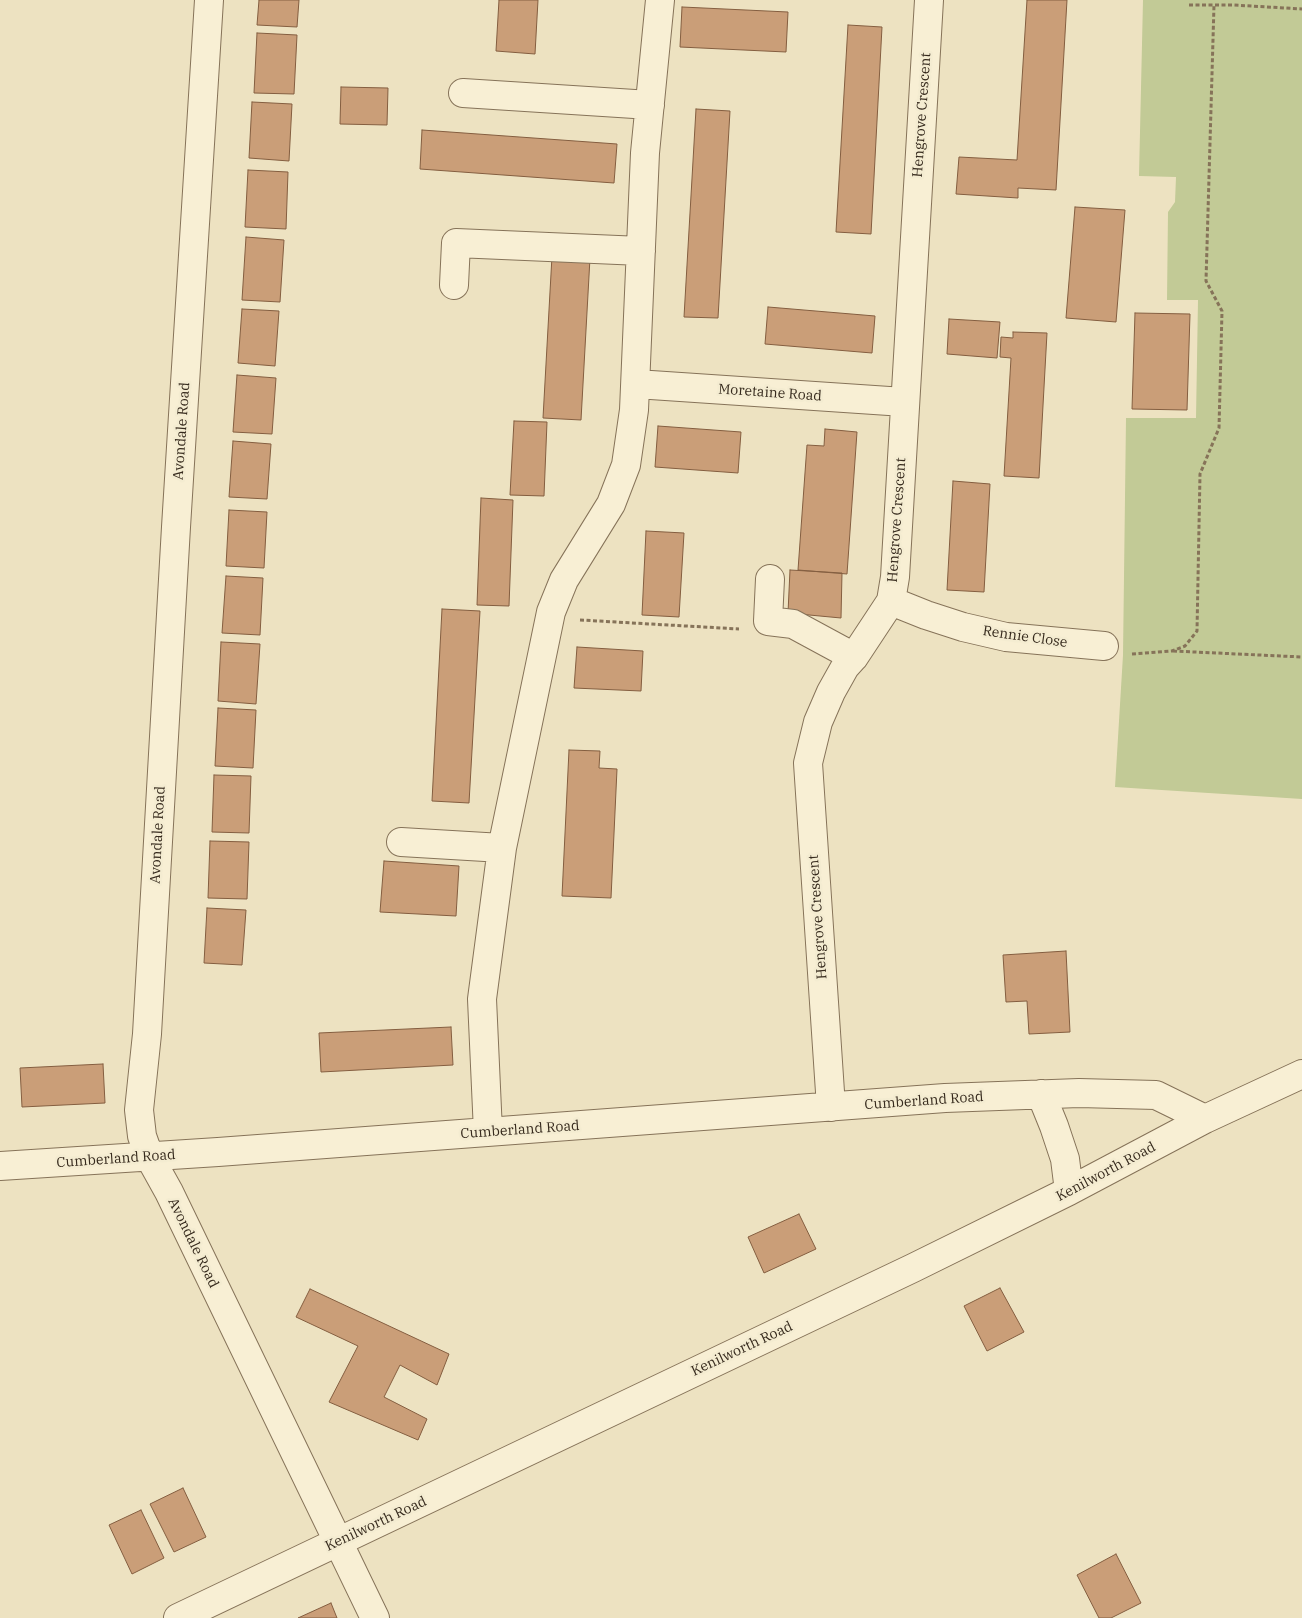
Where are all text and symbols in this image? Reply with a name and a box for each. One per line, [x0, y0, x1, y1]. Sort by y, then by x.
street label: Hengrove Crescent [909, 52, 935, 178]
street label: Moretaine Road [718, 381, 822, 405]
street label: Avondale Road [170, 382, 194, 480]
street label: Hengrove Crescent [884, 457, 910, 583]
street label: Rennie Close [982, 623, 1068, 651]
street label: Avondale Road [147, 786, 169, 884]
street label: Hengrove Crescent [805, 854, 831, 980]
street label: Cumberland Road [864, 1088, 984, 1114]
street label: Cumberland Road [460, 1117, 580, 1143]
street label: Kenilworth Road [1054, 1139, 1158, 1205]
street label: Cumberland Road [56, 1146, 176, 1172]
street label: Avondale Road [164, 1195, 222, 1291]
street label: Kenilworth Road [689, 1318, 795, 1380]
street label: Kenilworth Road [323, 1493, 429, 1555]

